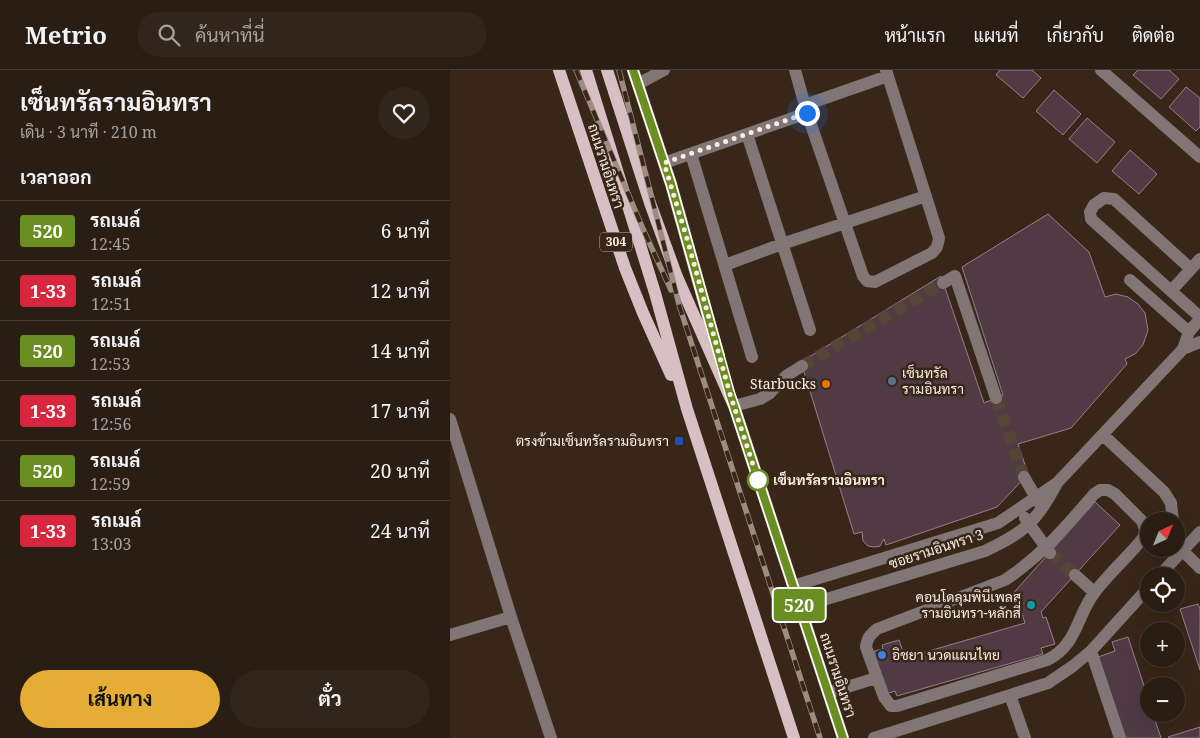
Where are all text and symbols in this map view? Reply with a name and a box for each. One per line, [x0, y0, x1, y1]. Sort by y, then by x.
search box [137, 12, 487, 57]
text: Metrio [25, 18, 107, 51]
icon: search [155, 21, 183, 49]
text: ค้นหาที่นี่ [195, 22, 265, 48]
text: หน้าแรก [884, 23, 946, 47]
text: แผนที่ [974, 23, 1018, 47]
text: เกี่ยวกับ [1046, 23, 1104, 47]
text: ติดต่อ [1132, 23, 1175, 47]
text: เซ็นทรัลรามอินทรา [20, 85, 212, 118]
button: heart [378, 87, 430, 139]
your location [795, 101, 820, 126]
text: เดิน · 3 นาที · 210 m [20, 121, 157, 143]
street label: ถนนรามอินทรา [584, 121, 629, 211]
text: เวลาออก [20, 164, 92, 190]
text: รถเมล์ [90, 207, 140, 233]
text: 6 นาที [381, 218, 430, 244]
text: 520 [32, 219, 63, 243]
road number: 304 [600, 232, 632, 252]
text: 12:45 [90, 233, 130, 255]
text: รถเมล์ [91, 267, 141, 293]
text: 12 นาที [370, 278, 430, 304]
text: 1-33 [30, 279, 66, 303]
text: 12:51 [91, 293, 131, 315]
text: รถเมล์ [90, 327, 140, 353]
text: 14 นาที [370, 338, 430, 364]
text: 520 [32, 339, 63, 363]
text: 12:53 [90, 353, 130, 375]
place label: เซ็นทรัล รามอินทรา [902, 363, 964, 398]
place label: Starbucks [750, 374, 816, 393]
marker: เซ็นทรัล รามอินทรา [886, 375, 898, 387]
marker: Starbucks [820, 378, 832, 390]
text: รถเมล์ [91, 387, 141, 413]
text: 17 นาที [370, 398, 430, 424]
text: 1-33 [30, 399, 66, 423]
text: 12:56 [91, 413, 131, 435]
place label: ตรงข้ามเซ็นทรัลรามอินทรา [516, 431, 669, 450]
marker: ตรงข้ามเซ็นทรัลรามอินทรา [673, 435, 685, 447]
text: รถเมล์ [90, 447, 140, 473]
text: 20 นาที [370, 458, 430, 484]
text: 520 [32, 459, 63, 483]
marker: เซ็นทรัลรามอินทรา [747, 469, 769, 491]
place label: เซ็นทรัลรามอินทรา [773, 470, 885, 489]
text: 12:59 [90, 473, 130, 495]
text: รถเมล์ [91, 507, 141, 533]
north arrow [1140, 512, 1185, 558]
map controls [1140, 512, 1185, 722]
text: 24 นาที [370, 518, 430, 544]
text: 1-33 [30, 519, 66, 543]
street label: ซอยรามอินทรา 3 [886, 524, 986, 573]
text: 13:03 [91, 533, 131, 555]
button: locate [1140, 567, 1185, 612]
place label: คอนโดลุมพินีเพลส รามอินทรา-หลักสี่ [915, 587, 1021, 622]
line badge: 520 [770, 589, 828, 621]
text: 520 [784, 593, 814, 617]
marker: คอนโดลุมพินีเพลส รามอินทรา-หลักสี่ [1025, 599, 1037, 611]
button: + [1140, 622, 1185, 667]
street label: ถนนรามอินทรา [816, 630, 861, 720]
place label: อิชยา นวดแผนไทย [892, 645, 1000, 664]
marker: อิชยา นวดแผนไทย [876, 649, 888, 661]
button: เส้นทาง [20, 670, 220, 728]
button: ตั๋ว [230, 670, 430, 728]
button: − [1140, 677, 1185, 722]

